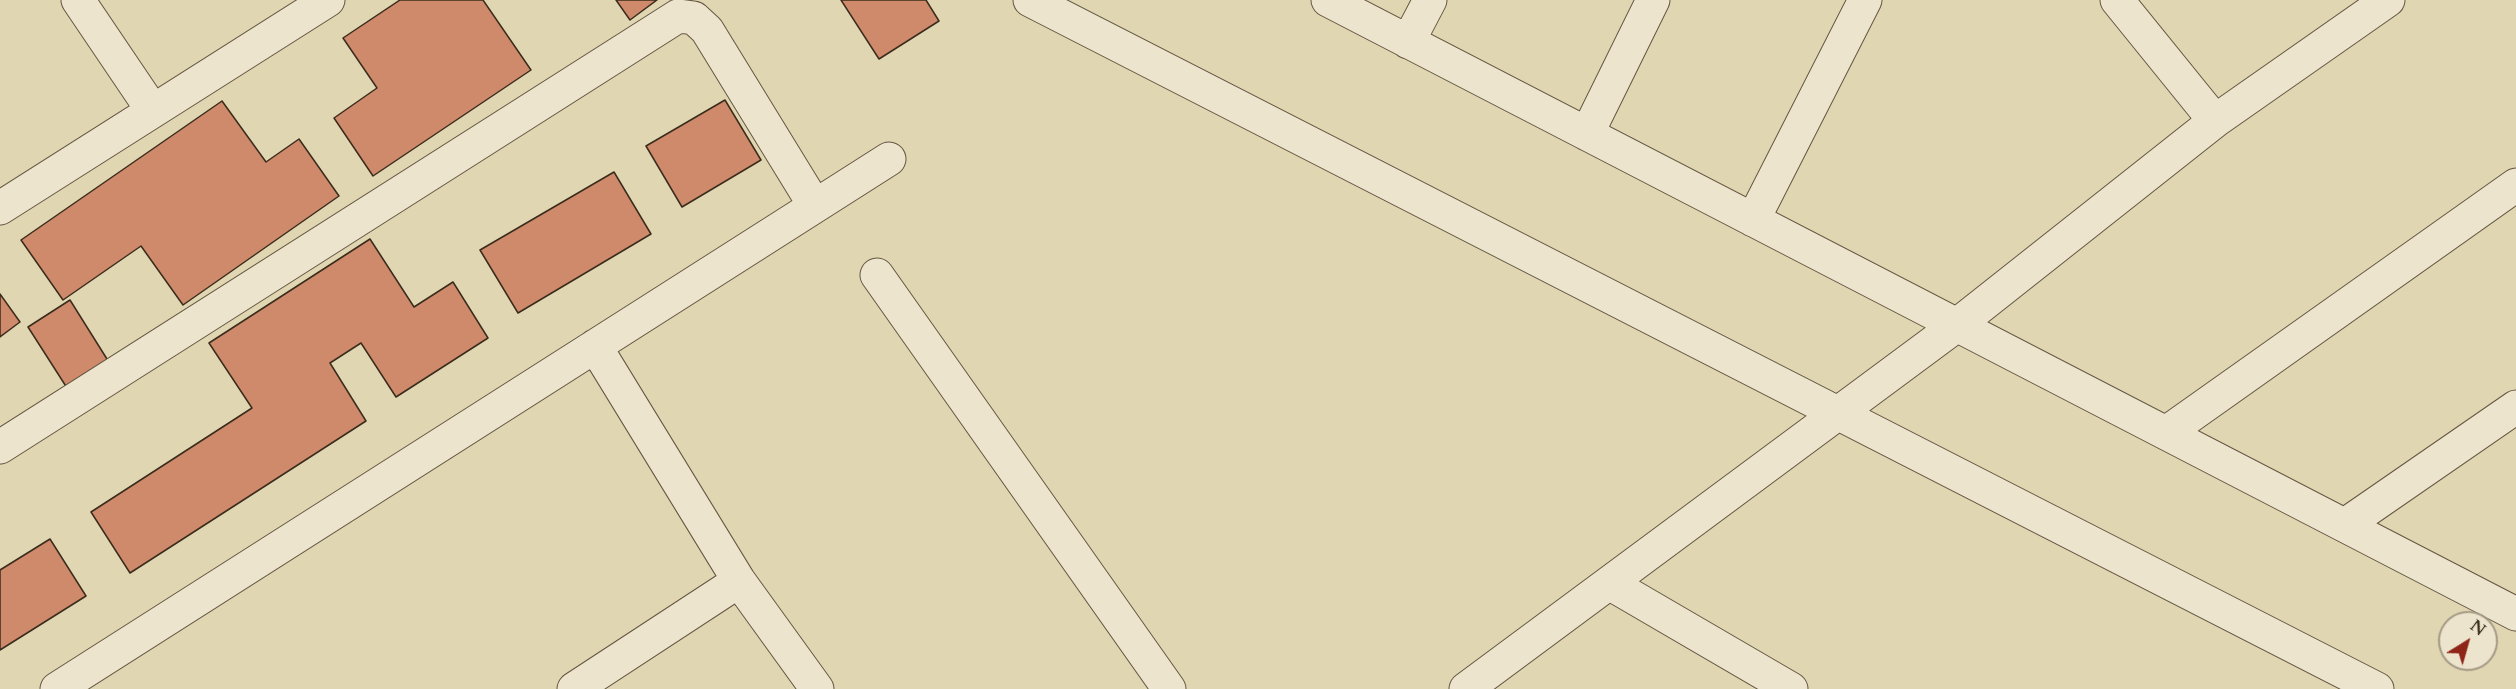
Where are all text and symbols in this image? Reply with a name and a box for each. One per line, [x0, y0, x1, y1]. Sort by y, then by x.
north arrow [2438, 611, 2498, 671]
text: N [2465, 615, 2490, 641]

